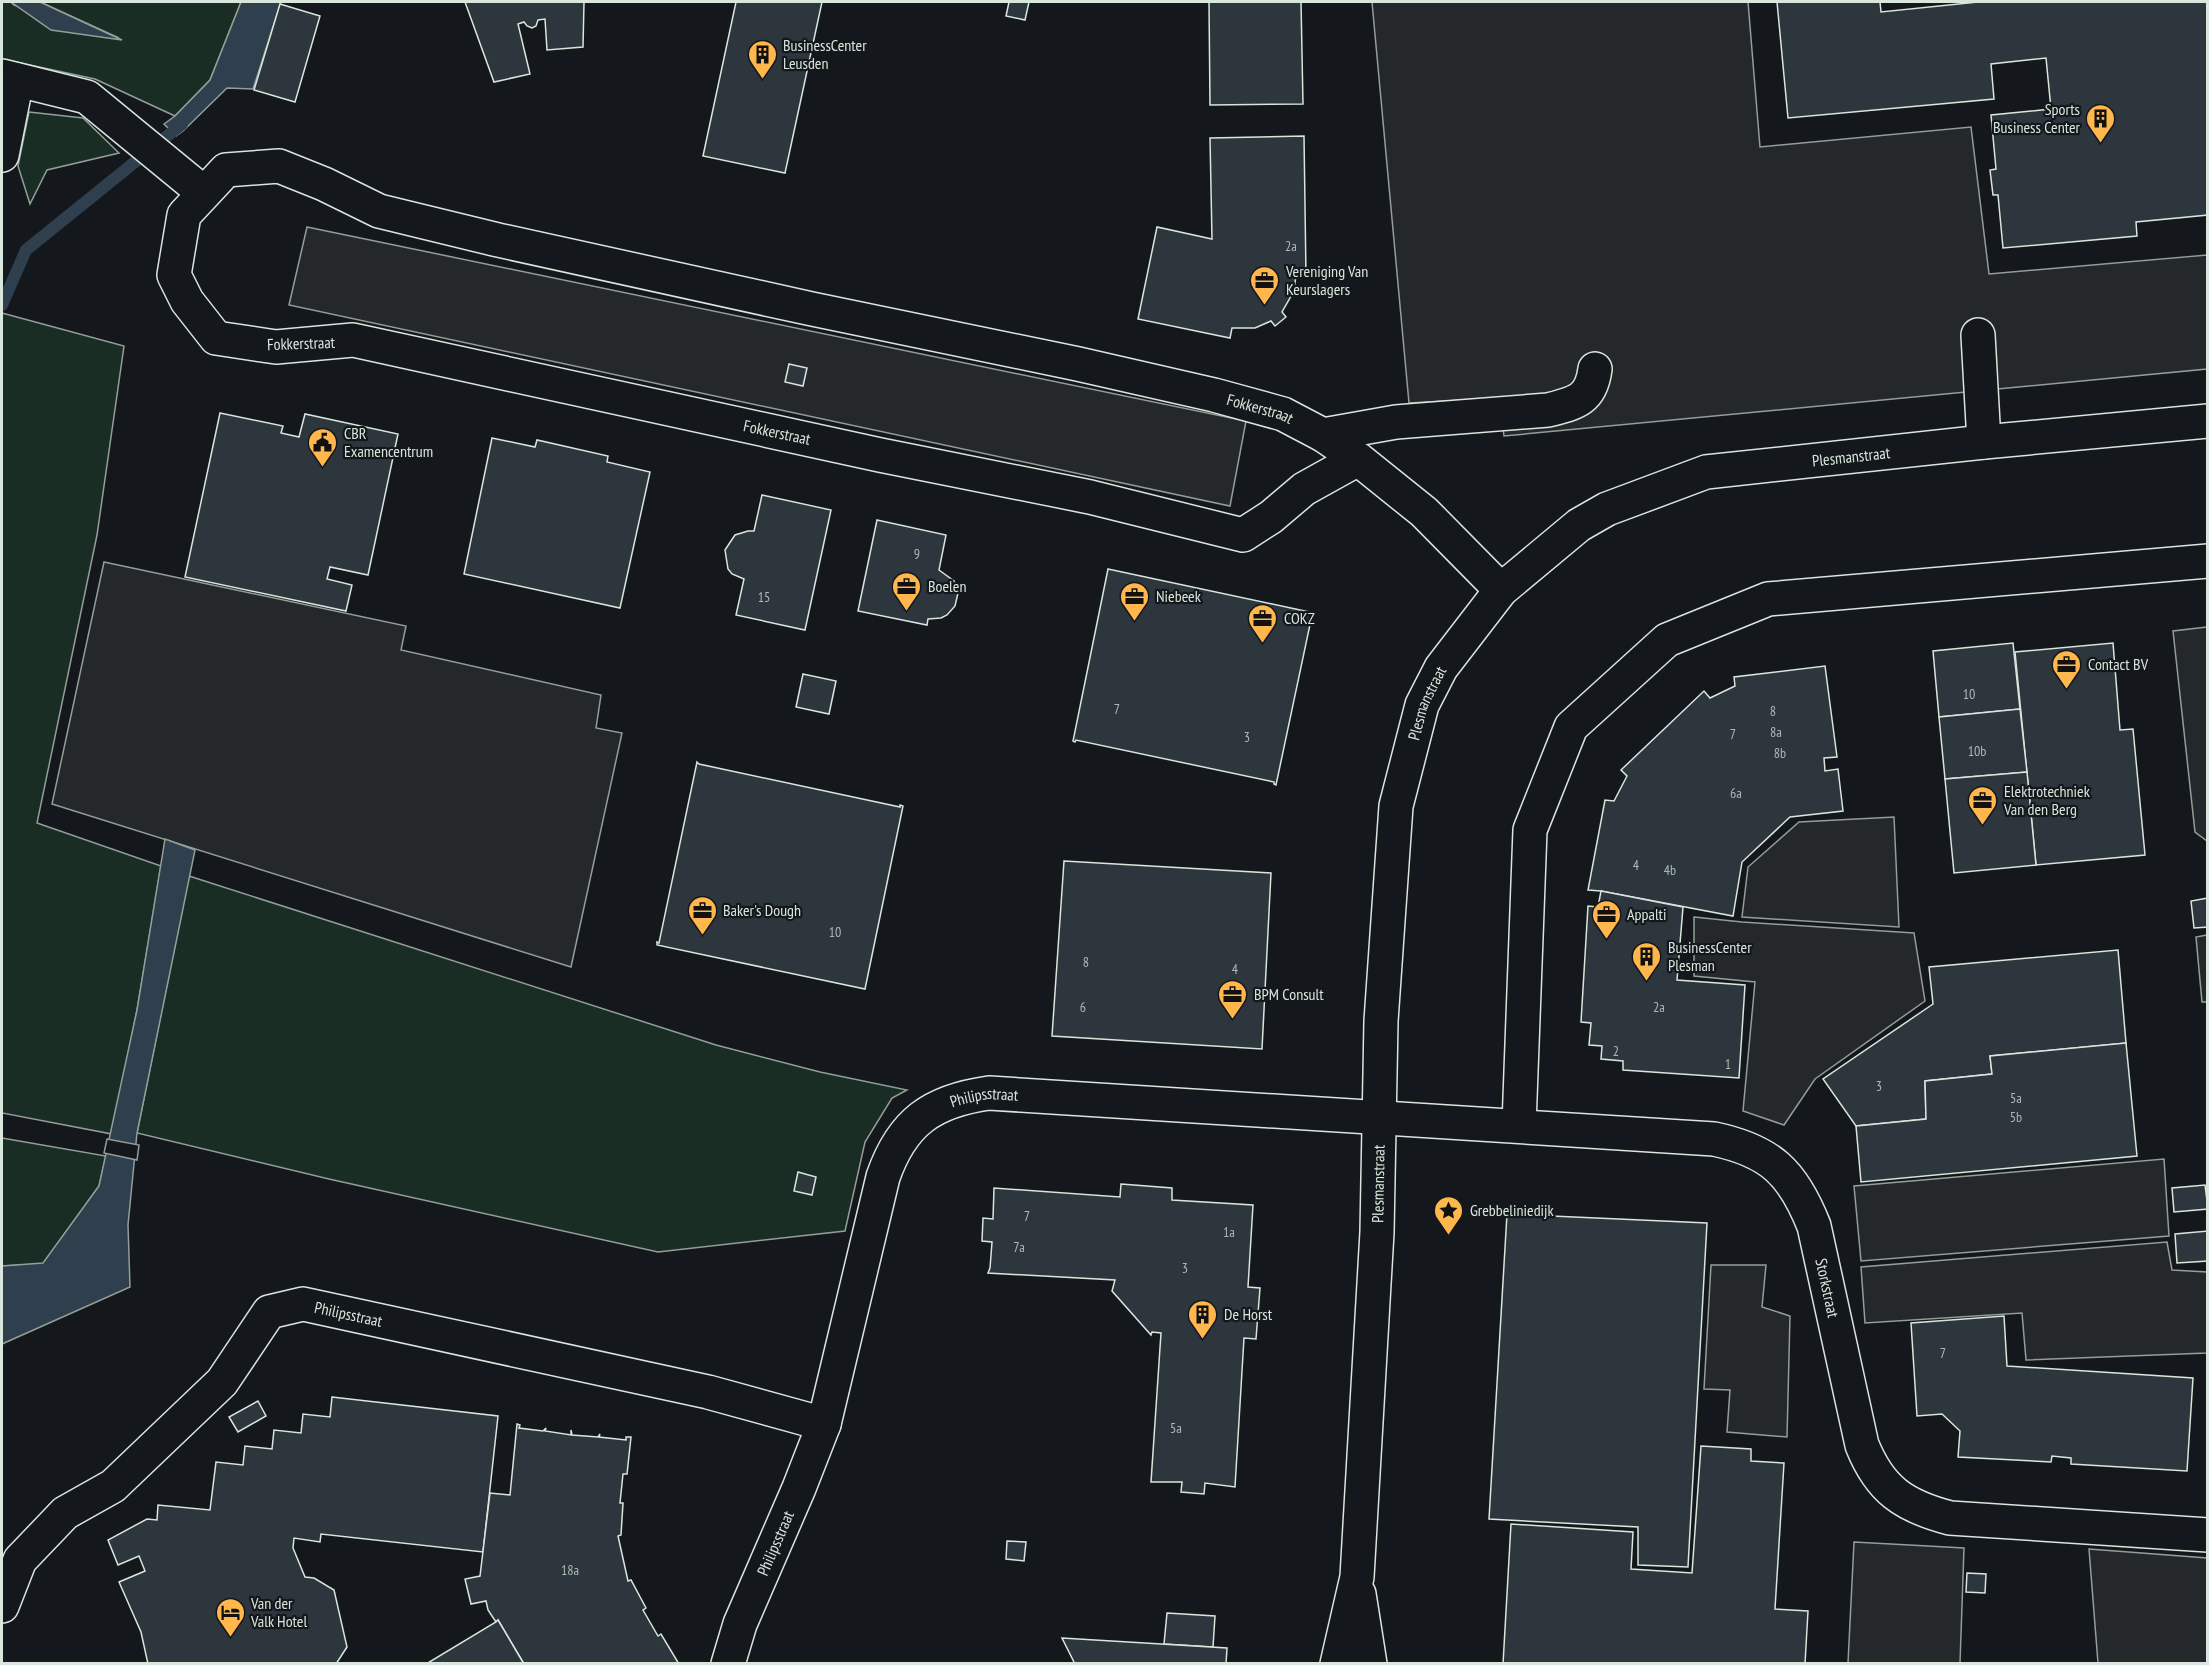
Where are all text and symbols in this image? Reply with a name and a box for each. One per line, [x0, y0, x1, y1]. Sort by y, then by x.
place label: BusinessCenter Leusden [783, 35, 867, 73]
building icon: BusinessCenter Leusden [746, 38, 778, 80]
place label: Sports Business Center [1993, 99, 2081, 137]
building icon: Sports Business Center [2085, 102, 2117, 144]
house number: 2a [1285, 237, 1297, 255]
place label: Vereniging Van Keurslagers [1285, 261, 1368, 299]
office icon: Vereniging Van Keurslagers [1249, 264, 1281, 306]
street label: Fokkerstraat [267, 332, 336, 354]
street label: Fokkerstraat [1225, 389, 1298, 428]
street label: Fokkerstraat [742, 415, 813, 449]
place label: CBR Examencentrum [344, 423, 433, 461]
public building icon: CBR Examencentrum [307, 426, 339, 468]
street label: Plesmanstraat [1811, 442, 1892, 470]
house number: 9 [914, 545, 920, 563]
office icon: Boelen [891, 570, 923, 612]
place label: Boelen [928, 576, 966, 596]
office icon: Niebeek [1119, 580, 1151, 622]
place label: Niebeek [1156, 586, 1202, 606]
house number: 15 [758, 588, 770, 606]
office icon: COKZ [1247, 602, 1279, 644]
place label: COKZ [1284, 608, 1315, 628]
office icon: Contact BV [2051, 648, 2083, 690]
place label: Contact BV [2088, 654, 2149, 674]
street label: Plesmanstraat [1403, 662, 1451, 742]
house number: 10 [1963, 685, 1975, 703]
house number: 7 [1114, 700, 1120, 718]
house number: 8 [1770, 702, 1776, 720]
house number: 8a [1770, 723, 1782, 741]
house number: 7 [1730, 725, 1736, 743]
house number: 3 [1244, 728, 1250, 746]
house number: 10b [1968, 742, 1986, 760]
house number: 8b [1774, 744, 1786, 762]
place label: Elektrotechniek Van den Berg [2003, 781, 2091, 819]
house number: 6a [1730, 784, 1742, 802]
office icon: Elektrotechniek Van den Berg [1967, 784, 1999, 826]
house number: 4 [1633, 856, 1640, 874]
house number: 4b [1664, 861, 1676, 879]
office icon: Baker's Dough [686, 894, 718, 936]
office icon: Appalti [1590, 898, 1622, 940]
place label: Baker's Dough [723, 900, 801, 920]
place label: Appalti [1627, 904, 1667, 924]
house number: 10 [829, 923, 841, 941]
place label: BusinessCenter Plesman [1668, 937, 1752, 975]
building icon: BusinessCenter Plesman [1631, 940, 1663, 982]
house number: 8 [1083, 953, 1089, 971]
house number: 4 [1232, 960, 1239, 978]
office icon: BPM Consult [1217, 978, 1249, 1020]
place label: BPM Consult [1254, 984, 1324, 1004]
house number: 6 [1080, 998, 1086, 1016]
house number: 2a [1653, 998, 1665, 1016]
house number: 2 [1613, 1042, 1619, 1060]
house number: 1 [1725, 1055, 1731, 1073]
house number: 3 [1876, 1077, 1882, 1095]
street label: Philipsstraat [947, 1083, 1019, 1111]
house number: 5a [2010, 1089, 2022, 1107]
house number: 5b [2010, 1108, 2022, 1126]
street label: Plesmanstraat [1367, 1144, 1389, 1223]
place icon: Grebbeliniedijk [1433, 1194, 1465, 1236]
place label: Grebbeliniedijk [1470, 1200, 1555, 1220]
house number: 7 [1024, 1207, 1030, 1225]
house number: 1a [1223, 1223, 1235, 1241]
house number: 7a [1013, 1238, 1025, 1256]
street label: Storkstraat [1811, 1256, 1844, 1320]
house number: 3 [1182, 1259, 1188, 1277]
street label: Philipsstraat [313, 1297, 385, 1331]
building icon: De Horst [1187, 1298, 1219, 1340]
place label: De Horst [1224, 1304, 1273, 1324]
house number: 7 [1940, 1344, 1946, 1362]
house number: 5a [1170, 1419, 1182, 1437]
street label: Philipsstraat [752, 1507, 798, 1579]
house number: 18a [561, 1561, 579, 1579]
place label: Van der Valk Hotel [250, 1593, 307, 1631]
hotel icon: Van der Valk Hotel [214, 1596, 246, 1638]

